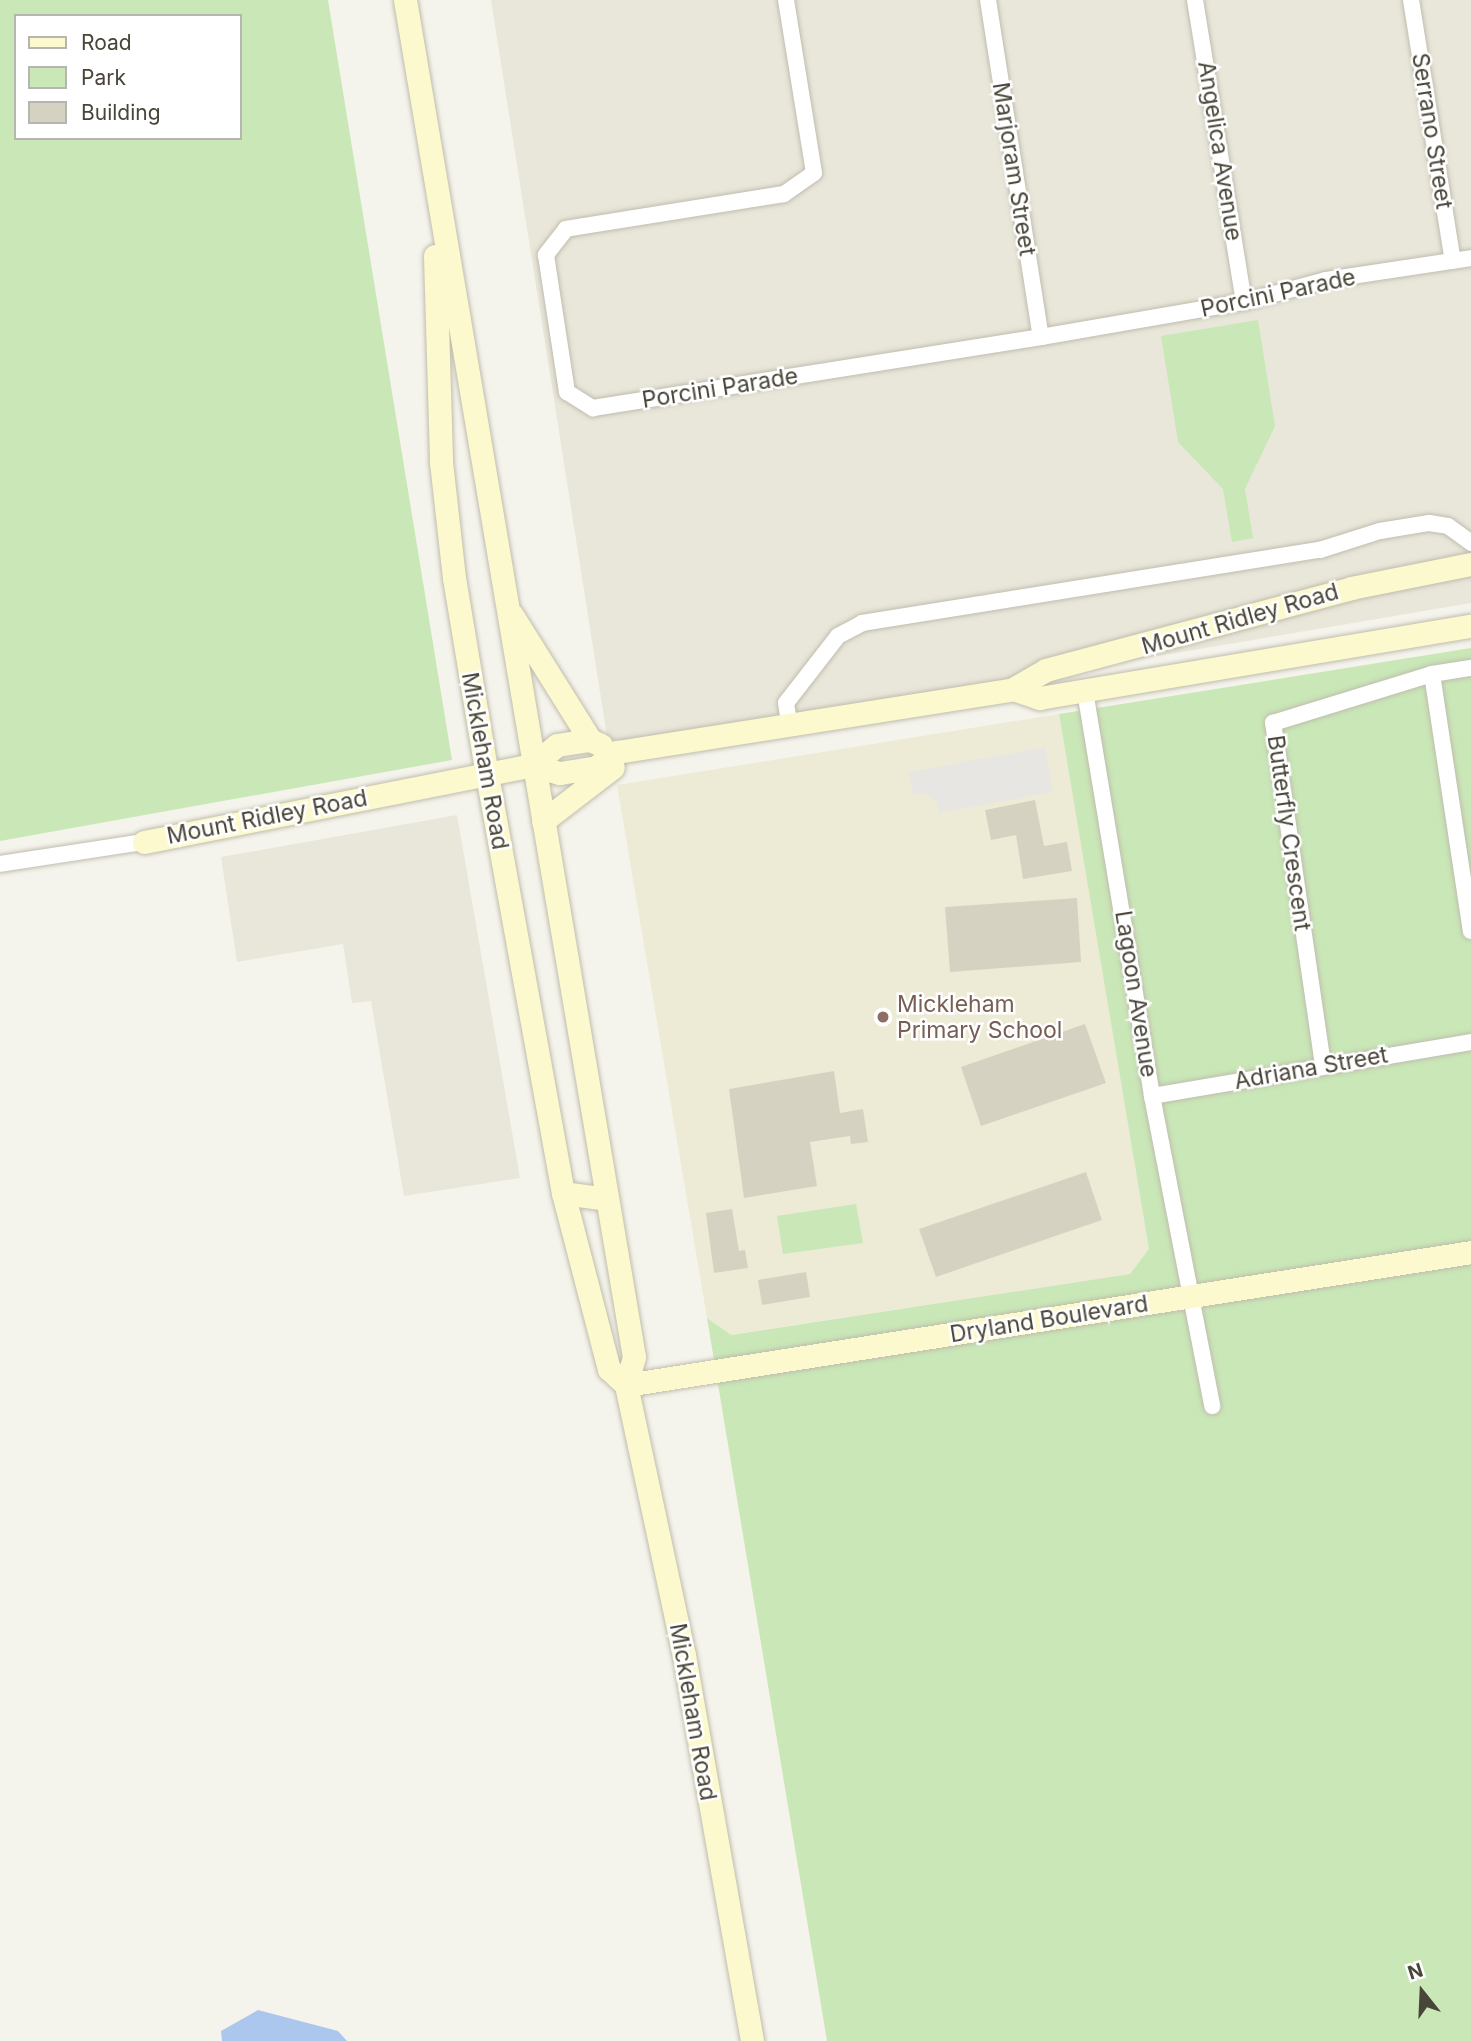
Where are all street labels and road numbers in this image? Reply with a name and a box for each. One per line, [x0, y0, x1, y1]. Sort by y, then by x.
street label: Serrano Street [1406, 51, 1458, 211]
street label: Angelica Avenue [1192, 59, 1248, 243]
street label: Marjoram Street [987, 80, 1041, 258]
street label: Porcini Parade [1198, 263, 1358, 323]
street label: Porcini Parade [640, 362, 800, 414]
street label: Mount Ridley Road [1138, 578, 1342, 660]
street label: Mickleham Road [456, 670, 514, 852]
street label: Butterfly Crescent [1262, 733, 1316, 933]
street label: Mount Ridley Road [164, 784, 370, 850]
street label: Lagoon Avenue [1109, 909, 1163, 1079]
street label: Adriana Street [1232, 1041, 1390, 1095]
street label: Dryland Boulevard [948, 1290, 1150, 1348]
street label: Mickleham Road [664, 1621, 722, 1803]

